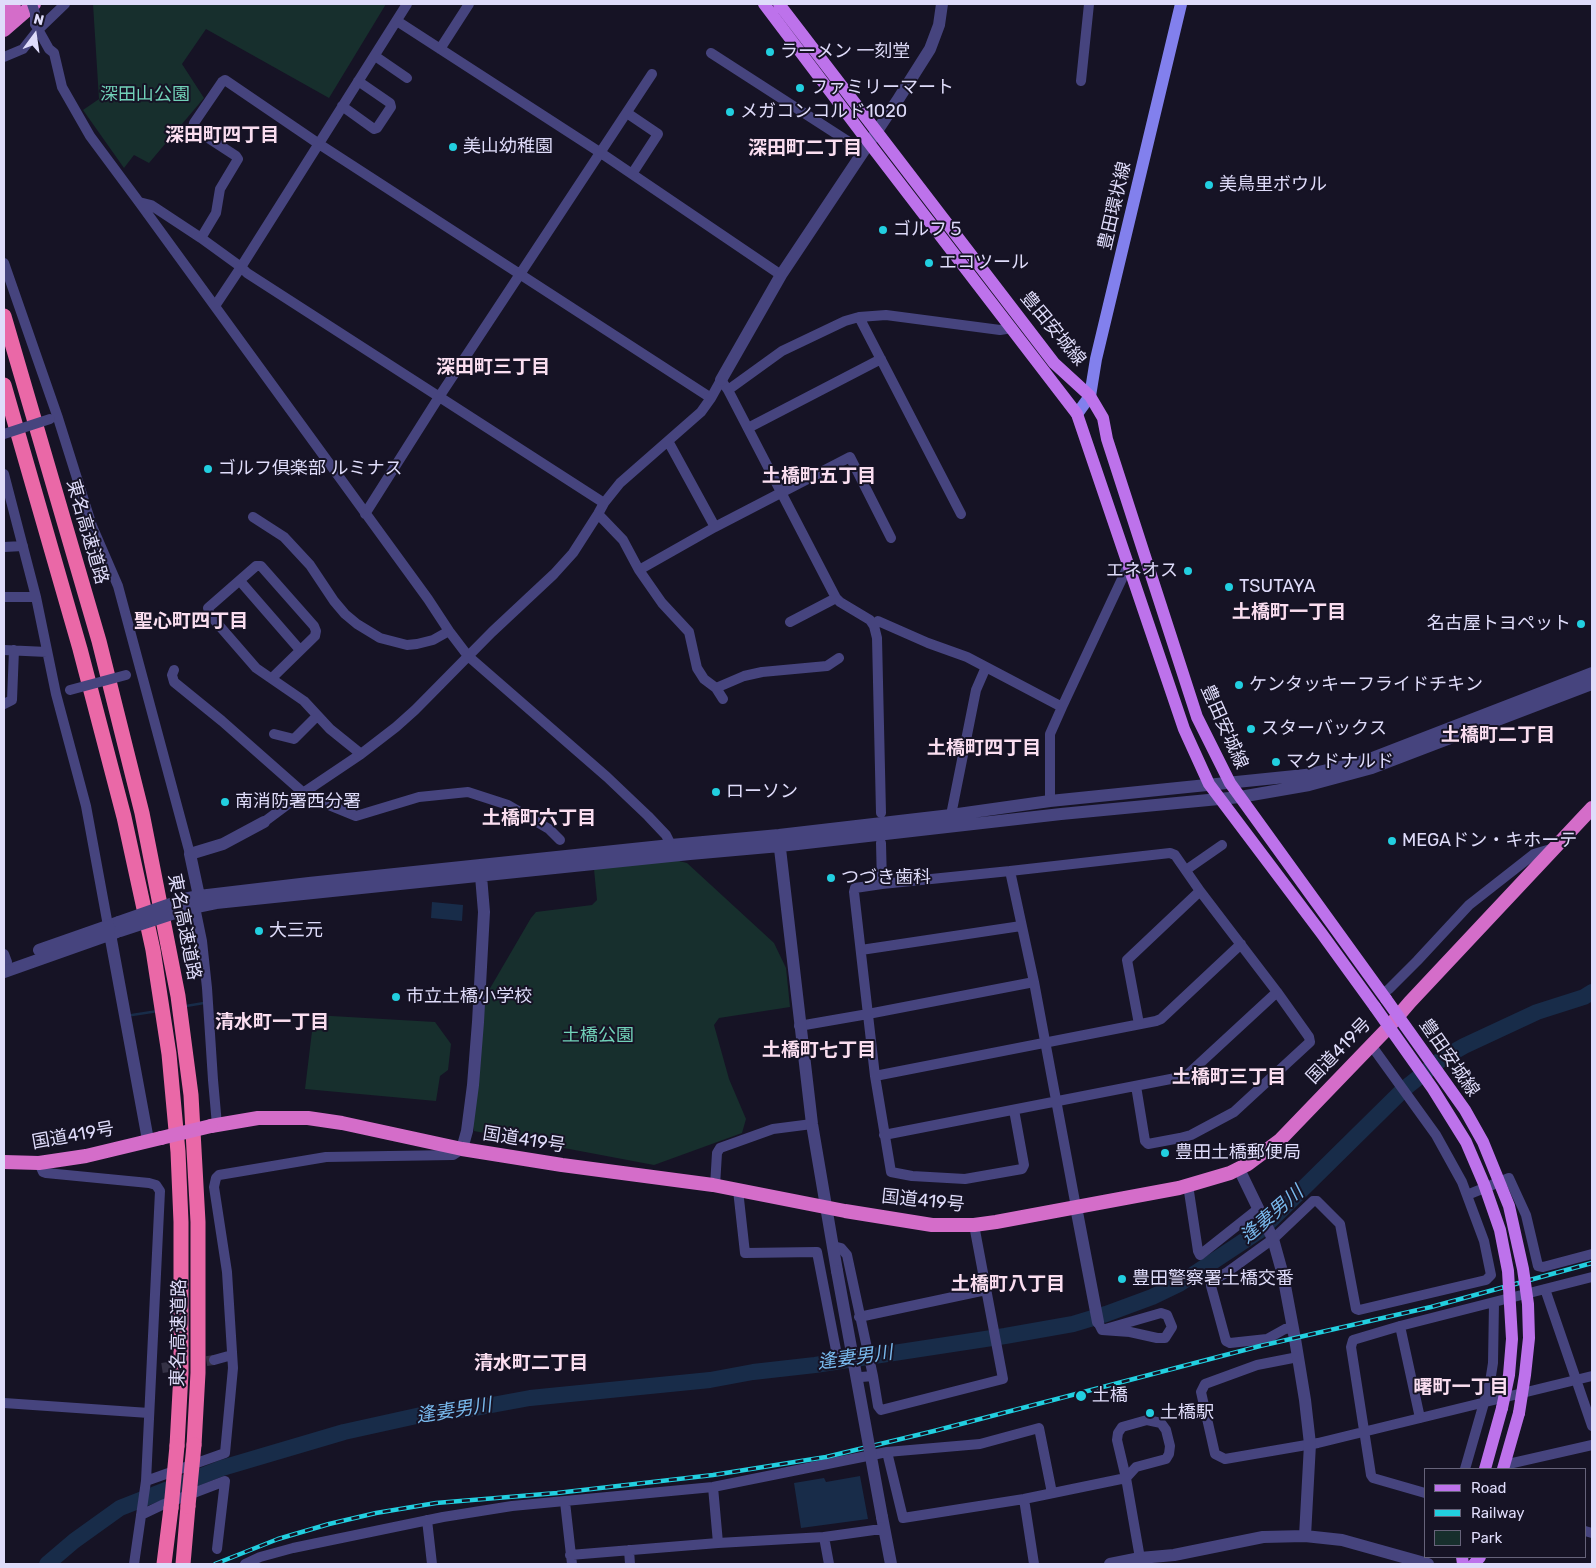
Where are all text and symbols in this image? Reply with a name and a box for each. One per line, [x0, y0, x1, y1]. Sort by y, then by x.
north arrow [10, 10, 60, 60]
text: N [32, 10, 46, 29]
place label: ラーメン 一刻堂 [780, 41, 910, 63]
marker: ラーメン 一刻堂 [764, 46, 776, 58]
place label: ファミリーマート [810, 77, 954, 99]
marker: ファミリーマート [794, 82, 806, 94]
park label: 深田山公園 [100, 84, 190, 106]
place label: メガコンコルド1020 [740, 101, 907, 123]
marker: メガコンコルド1020 [724, 106, 736, 118]
district label: 深田町四丁目 [165, 125, 279, 147]
place label: 美山幼稚園 [463, 136, 553, 158]
district label: 深田町二丁目 [748, 138, 862, 160]
marker: 美山幼稚園 [447, 141, 459, 153]
street label: 豊田環状線 [1094, 160, 1136, 252]
place label: 美鳥里ボウル [1219, 174, 1327, 196]
marker: 美鳥里ボウル [1203, 179, 1215, 191]
place label: ゴルフ５ [893, 219, 965, 241]
marker: ゴルフ５ [877, 224, 889, 236]
place label: エコツール [939, 252, 1029, 274]
marker: エコツール [923, 257, 935, 269]
street label: 豊田安城線 [1016, 288, 1090, 370]
district label: 深田町三丁目 [436, 357, 550, 379]
place label: ゴルフ倶楽部 ルミナス [218, 458, 402, 480]
marker: ゴルフ倶楽部 ルミナス [202, 463, 214, 475]
district label: 土橋町五丁目 [762, 466, 876, 488]
street label: 東名高速道路 [62, 477, 112, 587]
place label: エネオス [1106, 560, 1178, 582]
marker: エネオス [1182, 565, 1194, 577]
place label: TSUTAYA [1239, 576, 1315, 598]
marker: TSUTAYA [1223, 581, 1235, 593]
district label: 土橋町一丁目 [1232, 602, 1346, 624]
district label: 聖心町四丁目 [134, 611, 248, 633]
place label: 名古屋トヨペット [1427, 613, 1571, 635]
marker: 名古屋トヨペット [1575, 618, 1587, 630]
place label: ケンタッキーフライドチキン [1249, 674, 1483, 696]
marker: ケンタッキーフライドチキン [1233, 679, 1245, 691]
street label: 豊田安城線 [1196, 681, 1252, 773]
place label: スターバックス [1261, 718, 1387, 740]
marker: スターバックス [1245, 723, 1257, 735]
district label: 土橋町二丁目 [1441, 725, 1555, 747]
district label: 土橋町四丁目 [927, 738, 1041, 760]
place label: マクドナルド [1286, 751, 1394, 773]
marker: マクドナルド [1270, 756, 1282, 768]
place label: ローソン [726, 781, 798, 803]
marker: ローソン [710, 786, 722, 798]
place label: 南消防署西分署 [235, 791, 361, 813]
marker: 南消防署西分署 [219, 796, 231, 808]
district label: 土橋町六丁目 [482, 808, 596, 830]
place label: MEGAドン・キホーテ [1402, 830, 1577, 852]
marker: MEGAドン・キホーテ [1386, 835, 1398, 847]
place label: つづき歯科 [841, 867, 931, 889]
street label: 東名高速道路 [163, 872, 205, 982]
marker: つづき歯科 [825, 872, 837, 884]
place label: 大三元 [269, 920, 323, 942]
marker: 大三元 [253, 925, 265, 937]
place label: 市立土橋小学校 [406, 986, 532, 1008]
marker: 市立土橋小学校 [390, 991, 402, 1003]
district label: 清水町一丁目 [215, 1012, 329, 1034]
street label: 国道419号 [1302, 1014, 1376, 1088]
street label: 豊田安城線 [1414, 1015, 1484, 1101]
park label: 土橋公園 [562, 1025, 634, 1047]
district label: 土橋町七丁目 [762, 1040, 876, 1062]
district label: 土橋町三丁目 [1172, 1067, 1286, 1089]
street label: 国道419号 [30, 1118, 116, 1154]
street label: 国道419号 [481, 1123, 567, 1157]
place label: 豊田土橋郵便局 [1175, 1142, 1301, 1164]
marker: 豊田土橋郵便局 [1159, 1147, 1171, 1159]
water label: 逢妻男川 [1236, 1181, 1308, 1249]
street label: 国道419号 [881, 1186, 965, 1216]
place label: 豊田警察署土橋交番 [1132, 1268, 1294, 1290]
marker: 豊田警察署土橋交番 [1116, 1273, 1128, 1285]
district label: 土橋町八丁目 [951, 1274, 1065, 1296]
street label: 東名高速道路 [167, 1279, 191, 1387]
water label: 逢妻男川 [816, 1341, 894, 1375]
district label: 清水町二丁目 [474, 1353, 588, 1375]
district label: 曙町一丁目 [1414, 1377, 1508, 1399]
place label: 土橋 [1092, 1385, 1128, 1407]
marker: 土橋 [1074, 1389, 1088, 1403]
water label: 逢妻男川 [415, 1394, 493, 1428]
place label: 土橋駅 [1160, 1402, 1214, 1424]
marker: 土橋駅 [1144, 1407, 1156, 1419]
legend [1424, 1468, 1586, 1558]
text: Road [1471, 1479, 1507, 1497]
text: Railway [1471, 1504, 1525, 1522]
text: Park [1471, 1529, 1502, 1547]

